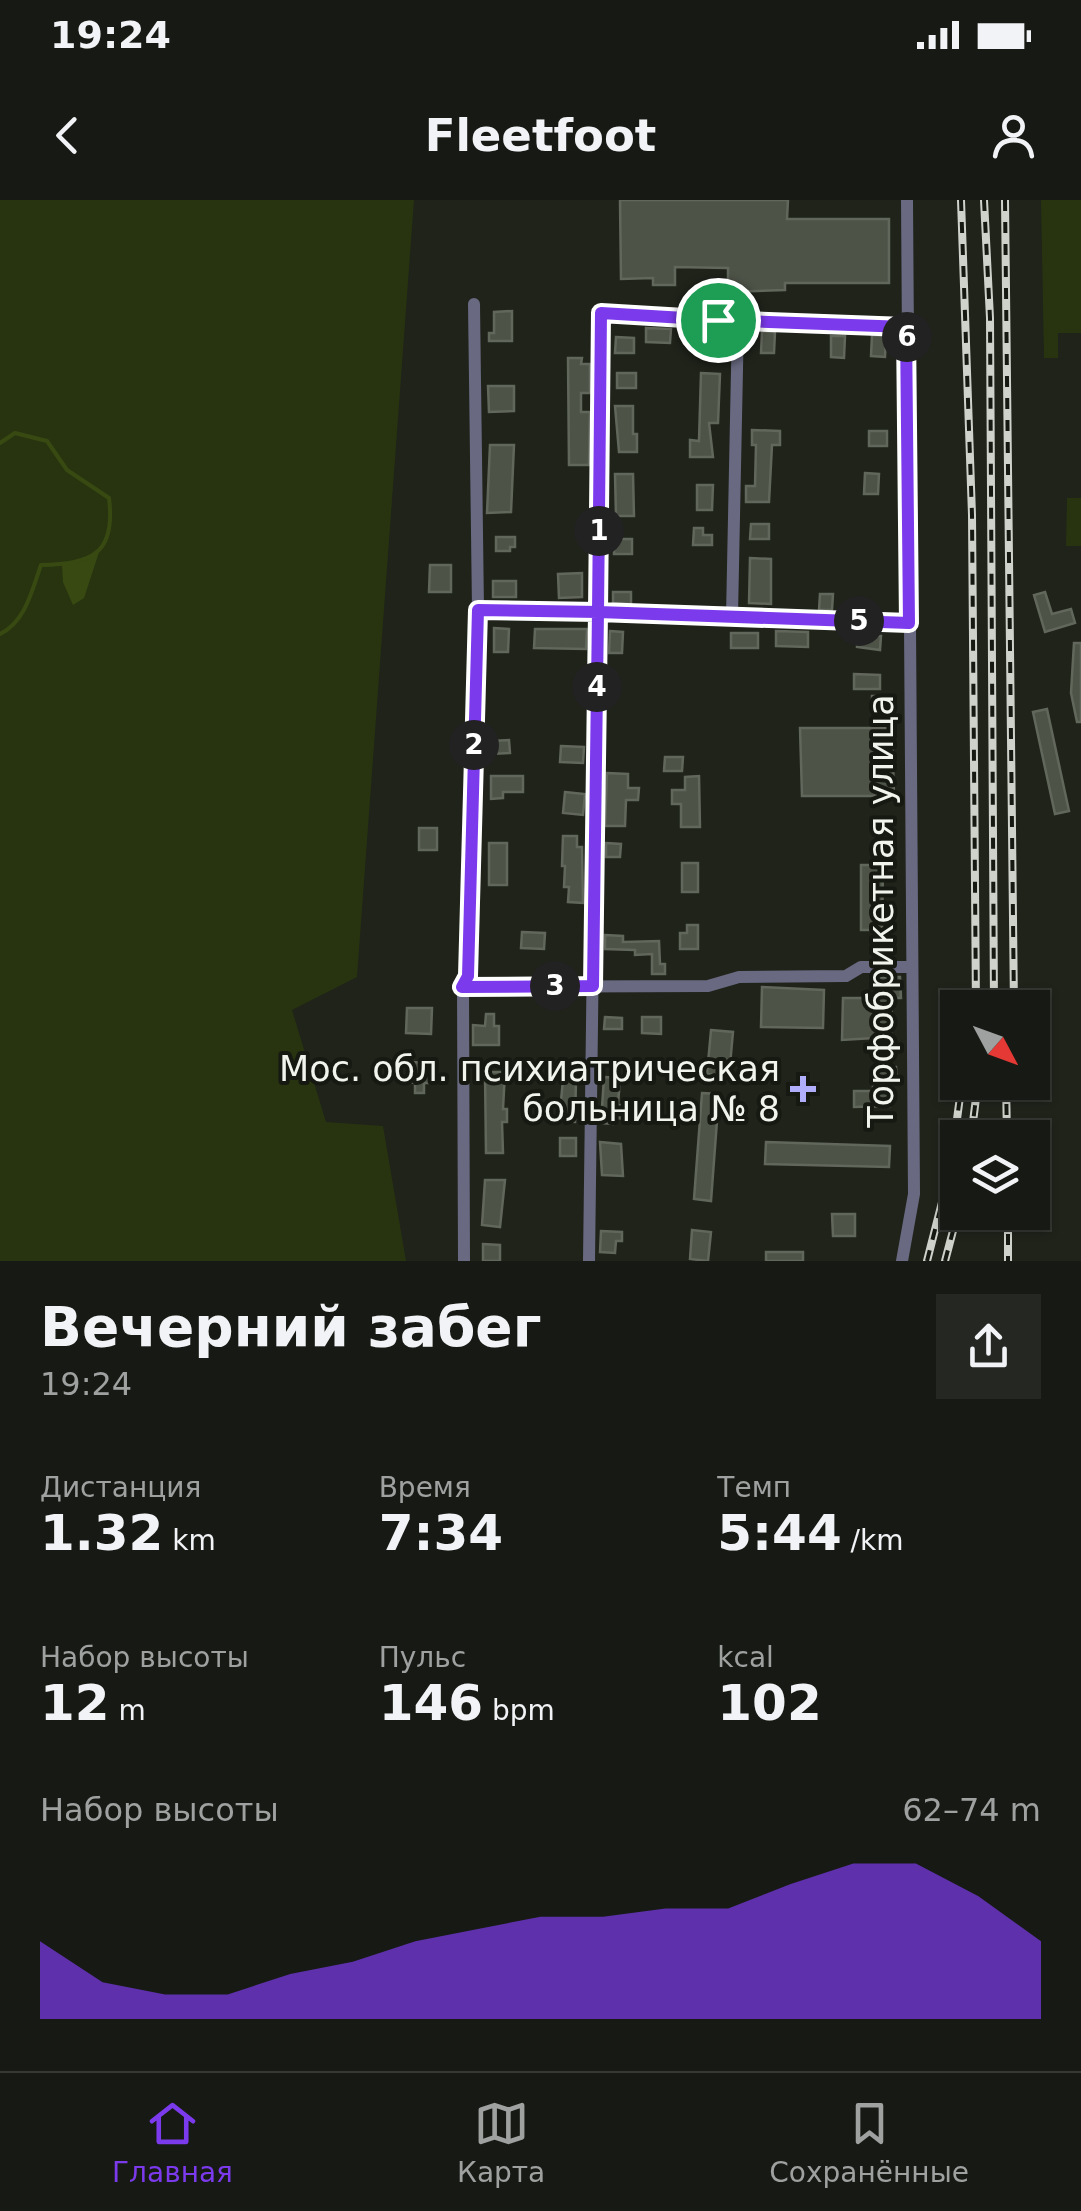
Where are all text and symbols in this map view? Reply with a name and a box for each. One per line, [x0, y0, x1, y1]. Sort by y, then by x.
text: 19:24 [50, 13, 171, 57]
icon: back [40, 108, 95, 163]
icon: person [986, 108, 1041, 163]
text: Fleetfoot [425, 109, 656, 162]
pin [676, 278, 761, 363]
icon: arrive [691, 293, 746, 348]
pin: 6 [882, 312, 932, 362]
text: 6 [897, 320, 917, 353]
pin: 1 [574, 506, 624, 556]
text: 1 [589, 514, 609, 547]
pin: 5 [834, 596, 884, 646]
text: 5 [849, 604, 869, 637]
pin: 4 [572, 662, 622, 712]
text: 4 [587, 670, 607, 703]
street label: Торфобрикетная улица [861, 694, 901, 1129]
pin: 2 [449, 720, 499, 770]
text: 2 [464, 728, 484, 761]
pin: 3 [530, 961, 580, 1011]
text: 3 [545, 969, 565, 1002]
north arrow [940, 990, 1050, 1100]
map controls [940, 990, 1050, 1230]
place label: Мос. обл. психиатрическая больница № 8 [279, 1049, 780, 1129]
marker: Мос. обл. психиатрическая больница № 8 [790, 1076, 816, 1102]
button: layers [940, 1120, 1050, 1230]
button: share [936, 1294, 1041, 1399]
text: Вечерний забег [40, 1295, 541, 1359]
text: 19:24 [40, 1365, 132, 1403]
text: Дистанция [40, 1471, 201, 1504]
text: Время [379, 1471, 471, 1504]
text: Темп [717, 1471, 791, 1504]
text: 1.32 [40, 1504, 163, 1562]
text: 7:34 [379, 1504, 503, 1562]
text: 5:44 [717, 1504, 842, 1562]
text: km [163, 1524, 216, 1557]
text: /km [842, 1524, 904, 1557]
text: Набор высоты [40, 1641, 249, 1674]
text: Пульс [379, 1641, 466, 1674]
text: kcal [717, 1641, 774, 1674]
text: 12 [40, 1674, 110, 1732]
text: 146 [379, 1674, 483, 1732]
text: 102 [717, 1674, 822, 1732]
text: m [110, 1694, 146, 1727]
text: bpm [483, 1694, 555, 1727]
text: Набор высоты [40, 1791, 279, 1829]
text: 62–74 m [902, 1791, 1041, 1829]
tab: Главная [112, 2096, 233, 2189]
tab: Карта [457, 2096, 545, 2189]
tab: Сохранённые [769, 2096, 969, 2189]

